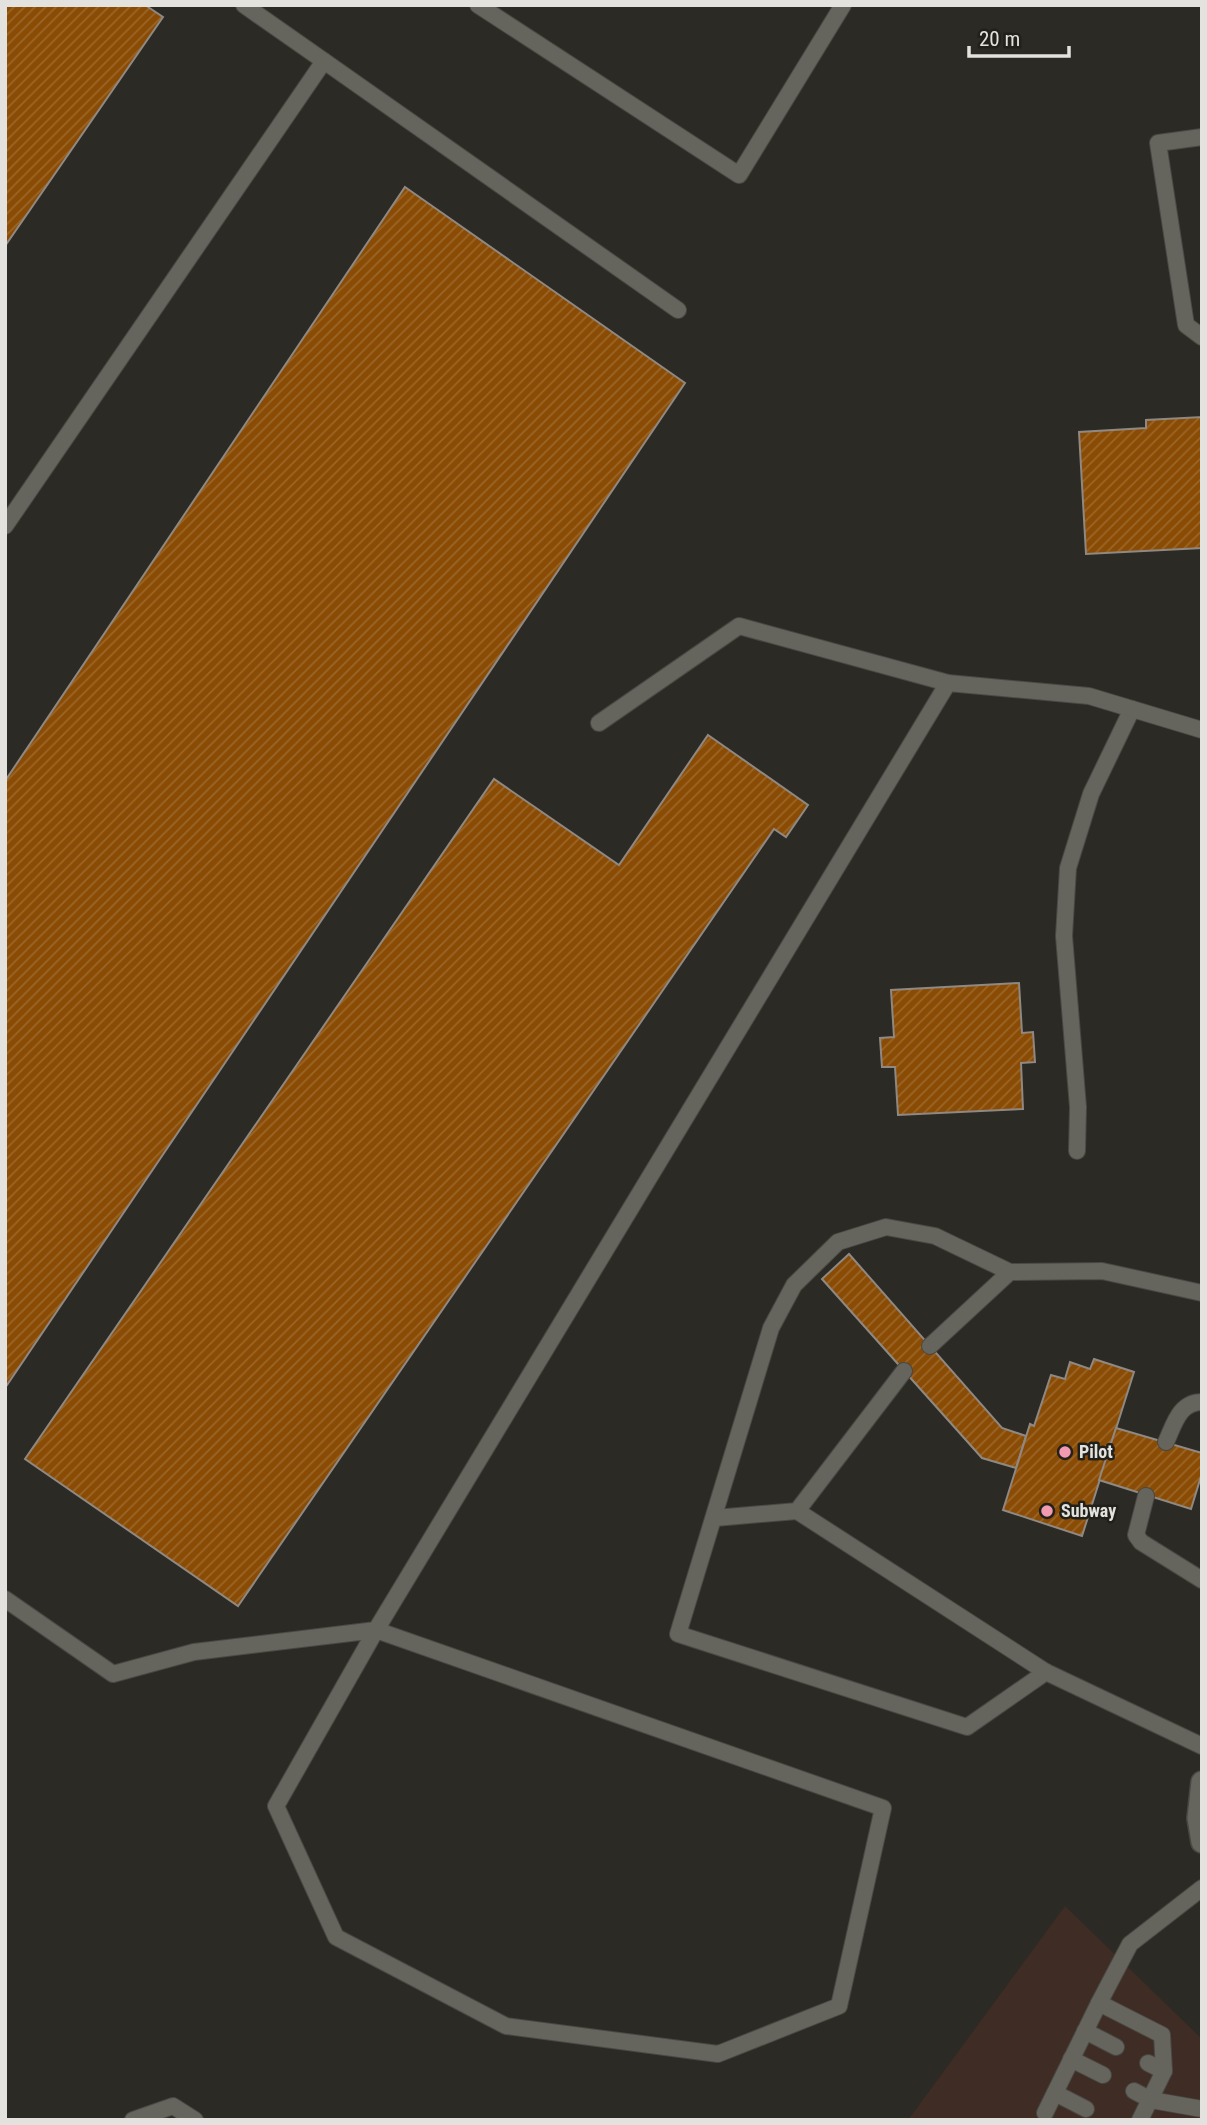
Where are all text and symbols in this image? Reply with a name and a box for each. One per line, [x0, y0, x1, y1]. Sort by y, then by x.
scale bar [969, 14, 1069, 58]
text: 20 m [979, 27, 1020, 51]
place label: Pilot [1079, 1441, 1113, 1462]
marker: Pilot [1057, 1444, 1073, 1460]
place label: Subway [1061, 1500, 1116, 1521]
marker: Subway [1039, 1503, 1055, 1519]

